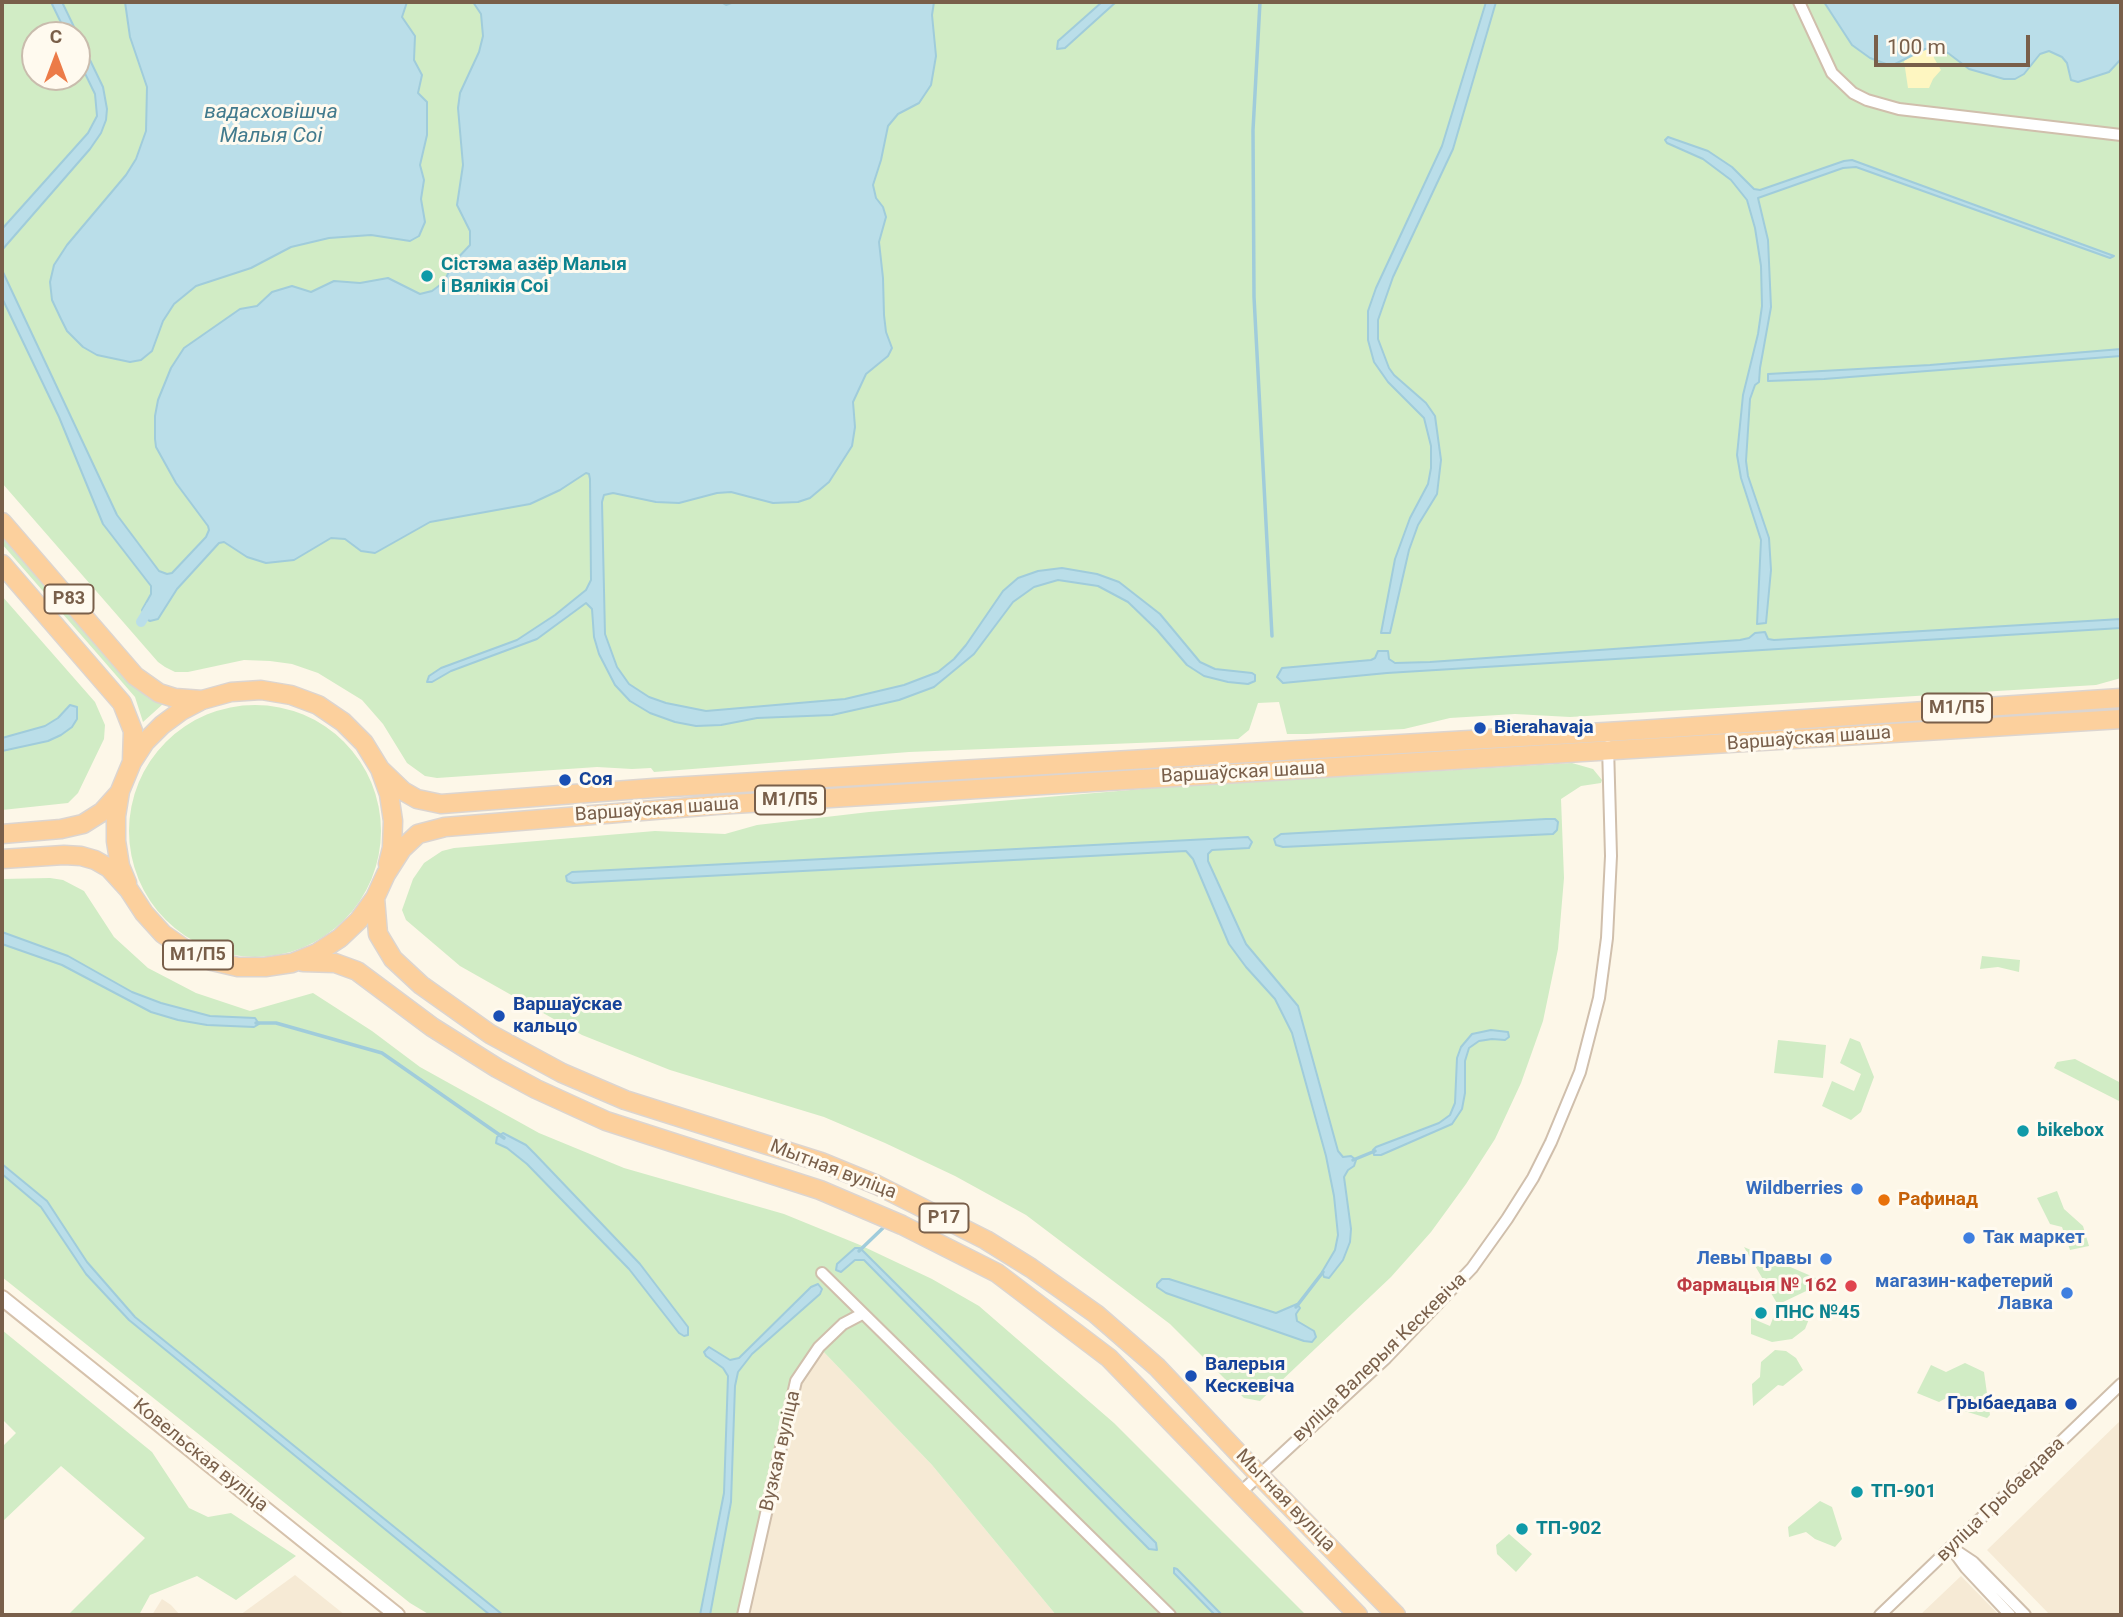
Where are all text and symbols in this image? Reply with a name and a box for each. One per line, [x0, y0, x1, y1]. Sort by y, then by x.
north arrow [21, 21, 91, 91]
scale bar [1878, 21, 2034, 65]
text: С [50, 25, 62, 48]
text: 100 m [1887, 35, 1946, 59]
water label: вадасховішча Малыя Соі [204, 100, 338, 150]
place label: Сістэма азёр Малыя і Вялікія Соі [441, 254, 627, 298]
marker: Сістэма азёр Малыя і Вялікія Соі [419, 268, 435, 284]
road number: Р83 [44, 584, 94, 614]
road number: М1/П5 [1922, 694, 1992, 722]
place label: Bierahavaja [1494, 717, 1594, 739]
marker: Bierahavaja [1472, 720, 1488, 736]
street label: Варшаўская шаша [1726, 722, 1892, 756]
street label: Варшаўская шаша [1160, 757, 1326, 789]
place label: Соя [579, 769, 613, 791]
marker: Соя [557, 772, 573, 788]
road number: М1/П5 [755, 786, 825, 814]
street label: Варшаўская шаша [574, 793, 740, 827]
road number: М1/П5 [163, 940, 233, 970]
place label: Варшаўскае кальцо [513, 994, 622, 1038]
marker: Варшаўскае кальцо [491, 1008, 507, 1024]
place label: bikebox [2037, 1120, 2104, 1142]
marker: bikebox [2015, 1123, 2031, 1139]
street label: Мытная вуліца [767, 1135, 899, 1205]
place label: Wildberries [1746, 1178, 1843, 1200]
marker: Wildberries [1849, 1181, 1865, 1197]
place label: Рафинад [1898, 1189, 1978, 1211]
marker: Рафинад [1876, 1192, 1892, 1208]
road number: Р17 [920, 1204, 968, 1232]
place label: Так маркет [1983, 1227, 2085, 1249]
marker: Так маркет [1961, 1230, 1977, 1246]
place label: Левы Правы [1696, 1248, 1812, 1270]
marker: Левы Правы [1818, 1251, 1834, 1267]
street label: вуліца Валерыя Кескевіча [1288, 1269, 1472, 1447]
place label: магазин-кафетерий Лавка [1875, 1271, 2053, 1315]
place label: Фармацыя № 162 [1677, 1275, 1837, 1297]
marker: Фармацыя № 162 [1843, 1278, 1859, 1294]
marker: магазин-кафетерий Лавка [2059, 1285, 2075, 1301]
place label: ПНС №45 [1775, 1302, 1860, 1324]
marker: ПНС №45 [1753, 1305, 1769, 1321]
place label: Валерыя Кескевіча [1205, 1354, 1294, 1398]
marker: Валерыя Кескевіча [1183, 1368, 1199, 1384]
street label: Вузкая вуліца [756, 1389, 806, 1513]
place label: Грыбаедава [1947, 1393, 2057, 1415]
street label: Ковельская вуліца [128, 1394, 272, 1518]
marker: Грыбаедава [2063, 1396, 2079, 1412]
street label: вуліца Грыбаедава [1932, 1433, 2070, 1567]
street label: Мытная вуліца [1230, 1445, 1340, 1557]
place label: ТП-901 [1871, 1481, 1936, 1503]
marker: ТП-901 [1849, 1484, 1865, 1500]
place label: ТП-902 [1536, 1518, 1601, 1540]
marker: ТП-902 [1514, 1521, 1530, 1537]

